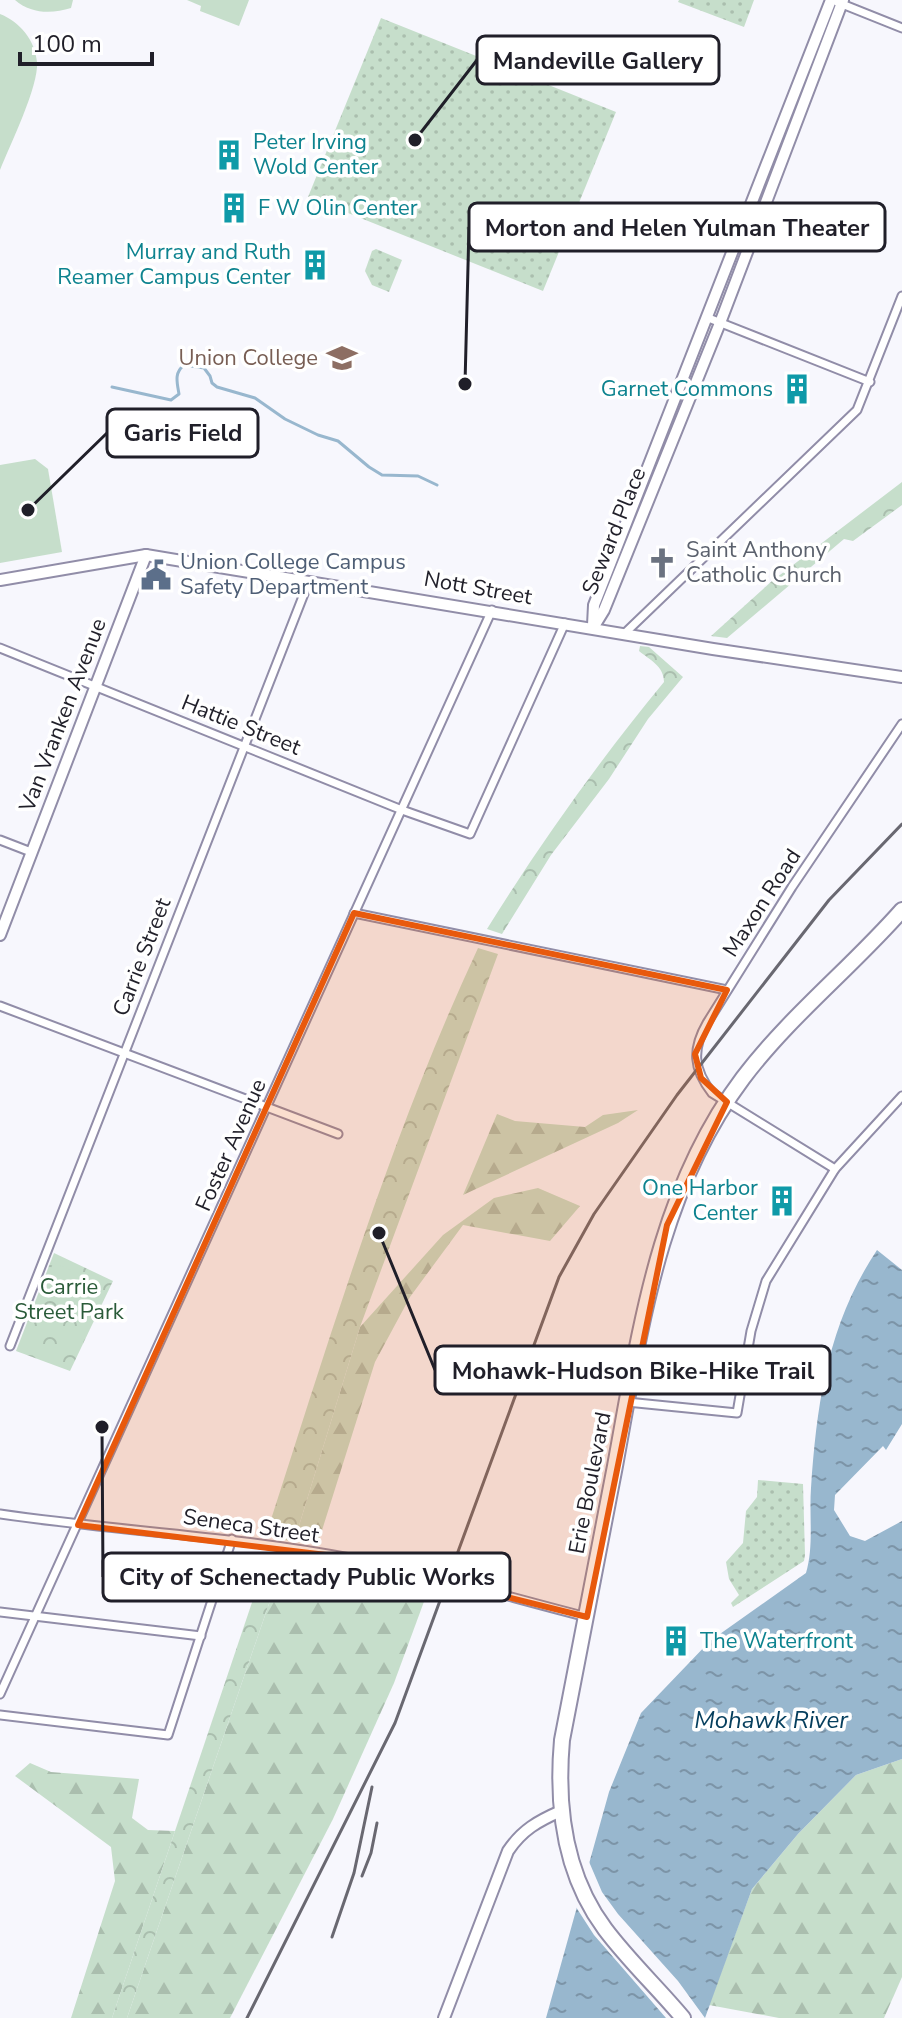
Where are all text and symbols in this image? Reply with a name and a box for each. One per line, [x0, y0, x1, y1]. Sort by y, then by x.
scale bar [20, 16, 152, 66]
text: 100 m [32, 28, 102, 60]
callout: Mandeville Gallery [477, 36, 719, 84]
text: Mandeville Gallery [493, 45, 704, 77]
place label: Peter Irving Wold Center [253, 127, 379, 182]
building icon: Peter Irving Wold Center [212, 138, 246, 172]
building icon: F W Olin Center [217, 191, 251, 225]
place label: F W Olin Center [258, 193, 418, 223]
callout: Morton and Helen Yulman Theater [469, 203, 885, 251]
text: Morton and Helen Yulman Theater [485, 212, 870, 244]
place label: Murray and Ruth Reamer Campus Center [57, 237, 291, 292]
building icon: Murray and Ruth Reamer Campus Center [298, 248, 332, 282]
school or university icon: Union College [325, 341, 359, 375]
place label: Union College [179, 343, 318, 373]
building icon: Garnet Commons [780, 372, 814, 406]
place label: Garnet Commons [601, 374, 773, 404]
callout: Garis Field [107, 409, 258, 457]
text: Garis Field [123, 417, 243, 449]
street label: Seward Place [575, 463, 653, 599]
place label: Saint Anthony Catholic Church [686, 535, 842, 590]
church icon: Saint Anthony Catholic Church [645, 546, 679, 580]
place label: Union College Campus Safety Department [180, 547, 406, 602]
public building icon: Union College Campus Safety Department [139, 558, 173, 592]
street label: Nott Street [422, 564, 535, 612]
street label: Van Vranken Avenue [12, 614, 114, 817]
street label: Hattie Street [177, 687, 305, 763]
street label: Maxon Road [716, 843, 808, 963]
street label: Carrie Street [106, 893, 178, 1020]
street label: Foster Avenue [188, 1074, 274, 1216]
place label: One Harbor Center [642, 1173, 758, 1228]
building icon: One Harbor Center [765, 1184, 799, 1218]
park label: Carrie Street Park [14, 1272, 125, 1327]
callout: Mohawk-Hudson Bike-Hike Trail [435, 1346, 830, 1394]
text: Mohawk-Hudson Bike-Hike Trail [452, 1355, 815, 1387]
street label: Erie Boulevard [562, 1409, 618, 1557]
street label: Seneca Street [181, 1502, 321, 1550]
callout: City of Schenectady Public Works [103, 1553, 510, 1601]
text: City of Schenectady Public Works [119, 1561, 495, 1593]
building icon: The Waterfront [659, 1624, 693, 1658]
place label: The Waterfront [700, 1626, 853, 1656]
water label: Mohawk River [694, 1704, 849, 1736]

